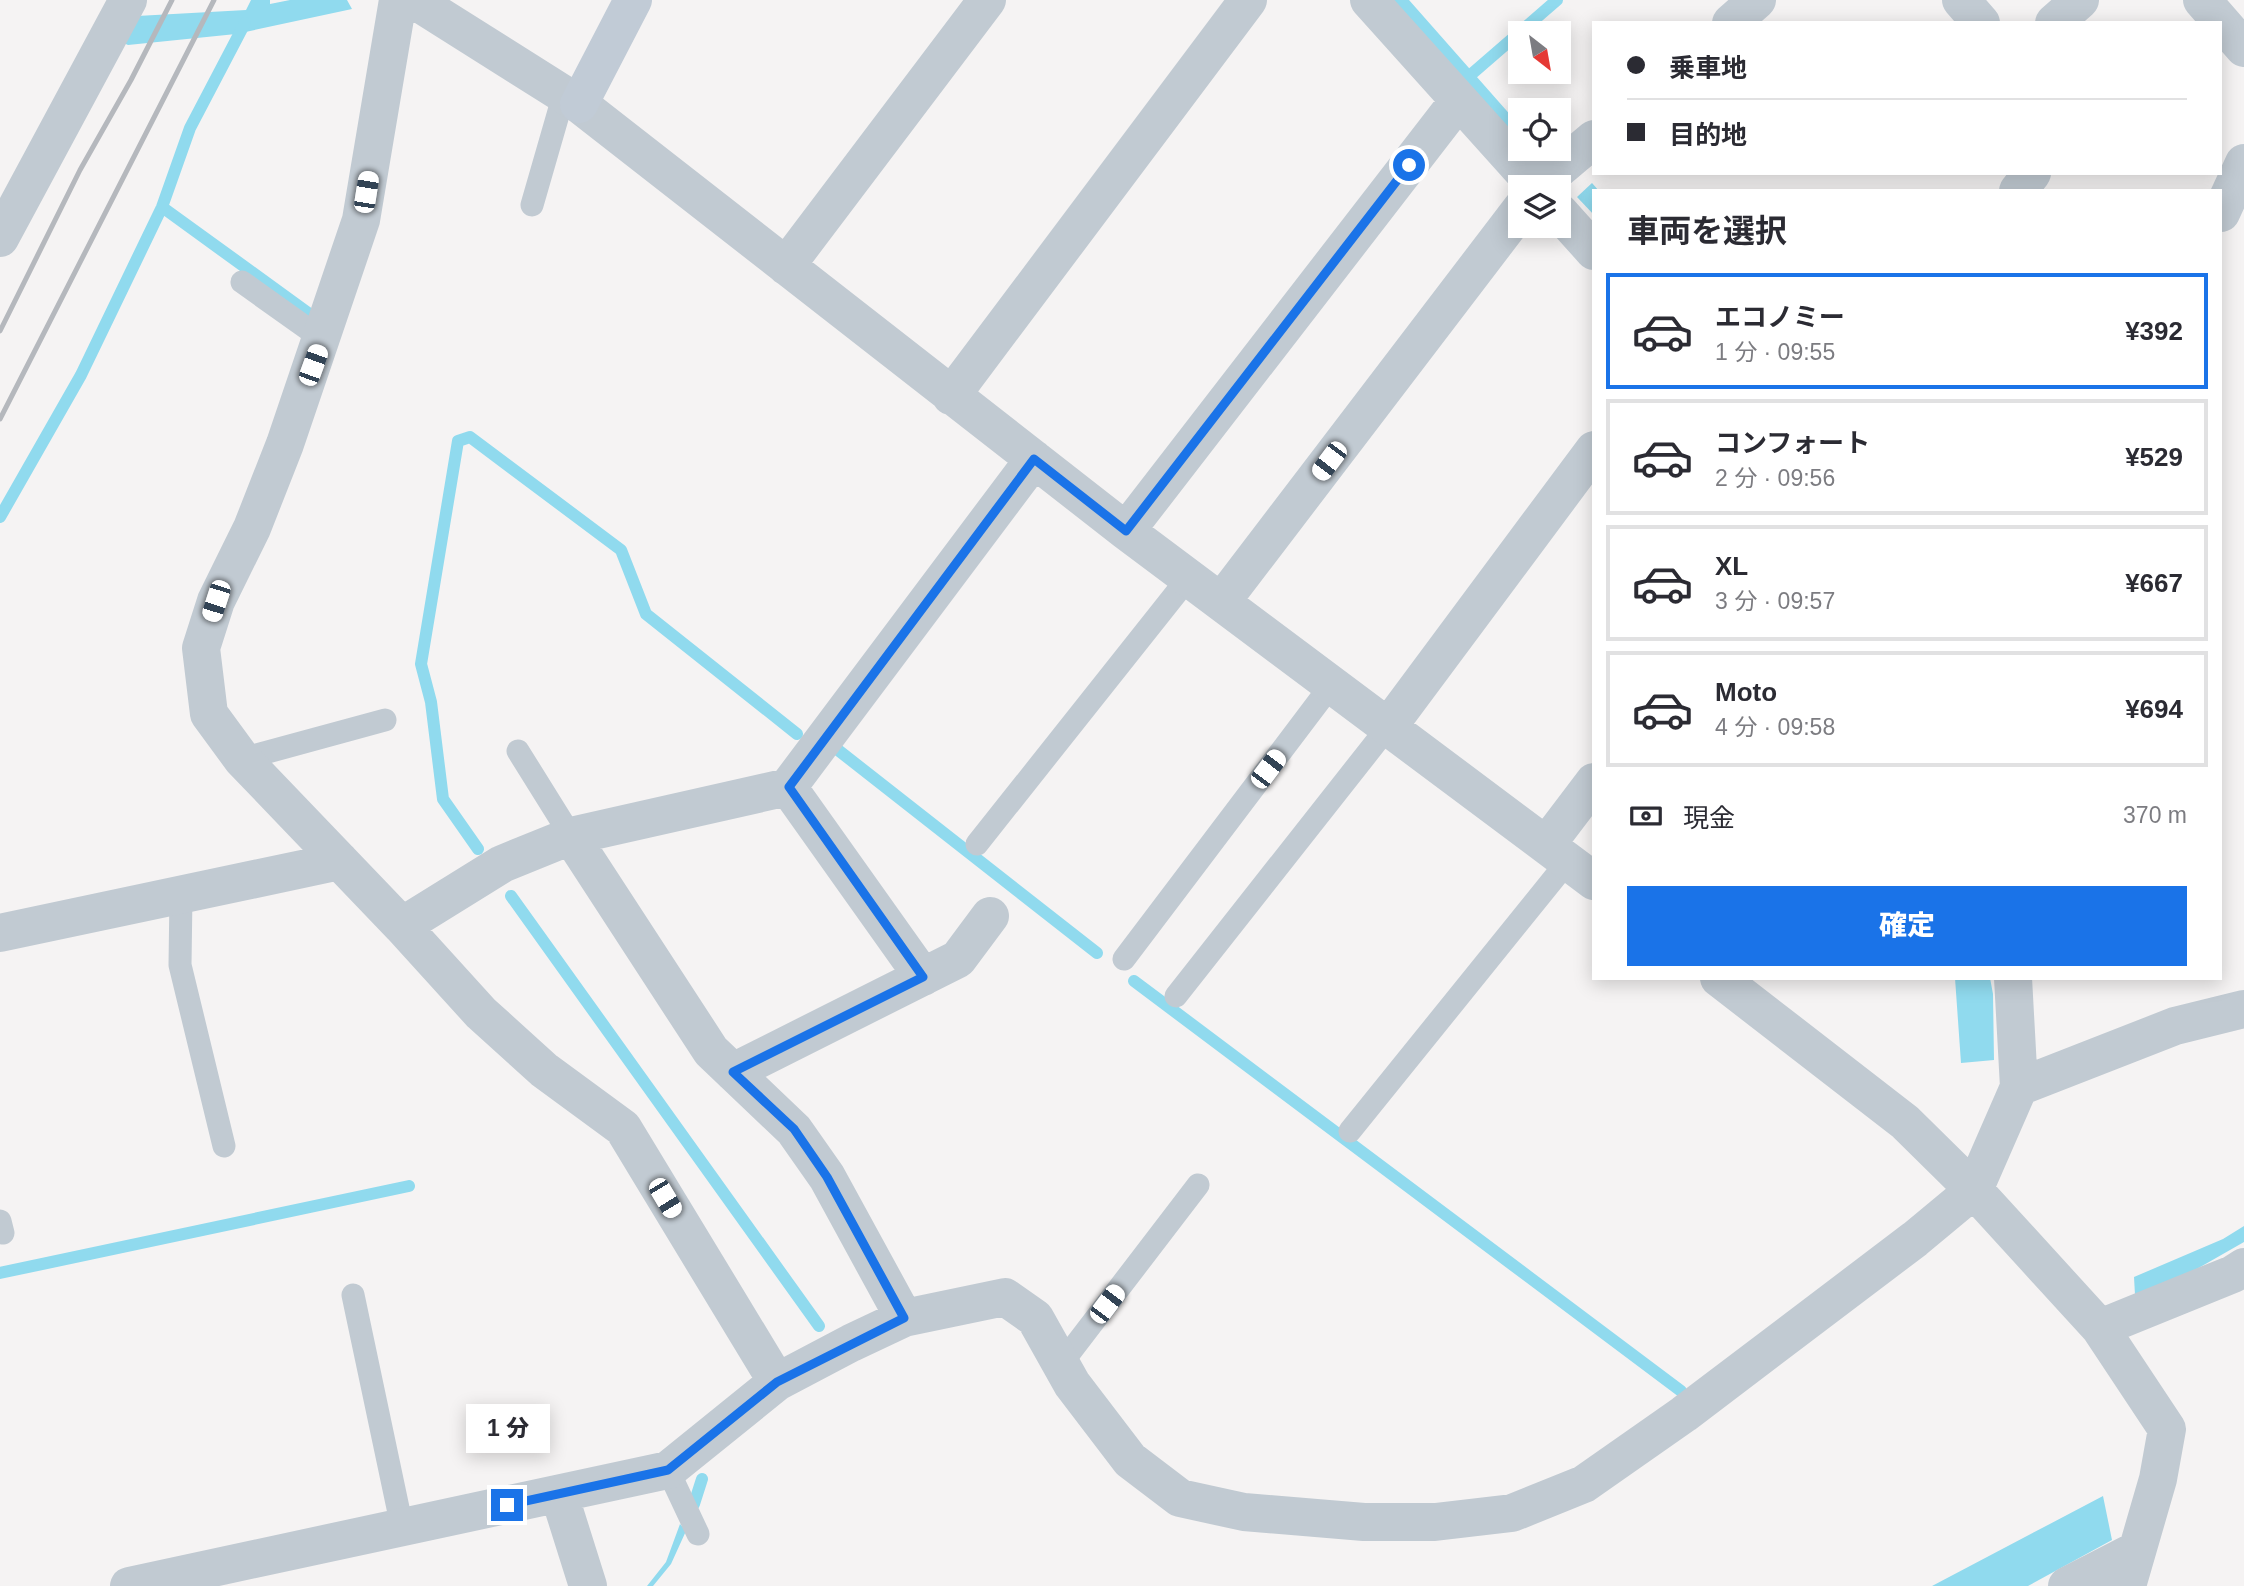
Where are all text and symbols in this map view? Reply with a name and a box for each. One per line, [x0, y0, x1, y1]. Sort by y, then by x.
north arrow [1508, 21, 1572, 84]
map controls [1508, 21, 1571, 238]
text: 乗車地 [1669, 53, 1747, 83]
button: locate [1508, 98, 1571, 161]
text: 目的地 [1669, 120, 1747, 150]
route start [1393, 149, 1425, 181]
car [353, 170, 380, 214]
button: layers [1508, 175, 1571, 238]
text: 車両を選択 [1627, 213, 1787, 249]
icon: car [1631, 300, 1694, 363]
text: エコノミー [1715, 302, 1845, 332]
text: ¥392 [2125, 316, 2183, 346]
text: 1 分 · 09:55 [1715, 339, 1835, 365]
car [296, 342, 331, 388]
icon: car [1631, 426, 1694, 489]
text: コンフォート [1715, 428, 1870, 458]
car [1308, 438, 1351, 484]
text: ¥529 [2125, 442, 2183, 472]
text: 2 分 · 09:56 [1715, 465, 1835, 491]
text: XL [1715, 551, 1748, 581]
icon: car [1631, 552, 1694, 615]
text: ¥667 [2125, 568, 2183, 598]
car [200, 578, 233, 624]
text: 3 分 · 09:57 [1715, 588, 1835, 614]
text: Moto [1715, 677, 1777, 707]
icon: car [1631, 678, 1694, 741]
text: ¥694 [2125, 694, 2183, 724]
text: 4 分 · 09:58 [1715, 714, 1835, 740]
car [1247, 746, 1290, 792]
icon: cash [1627, 797, 1665, 835]
text: 370 m [2123, 802, 2187, 828]
text: 現金 [1683, 803, 1735, 833]
button: 確定 [1627, 886, 2187, 966]
car [646, 1175, 685, 1221]
car [1086, 1281, 1129, 1327]
callout: 1 分 [465, 1404, 549, 1452]
text: 1 分 [487, 1415, 529, 1441]
route end [491, 1489, 523, 1521]

